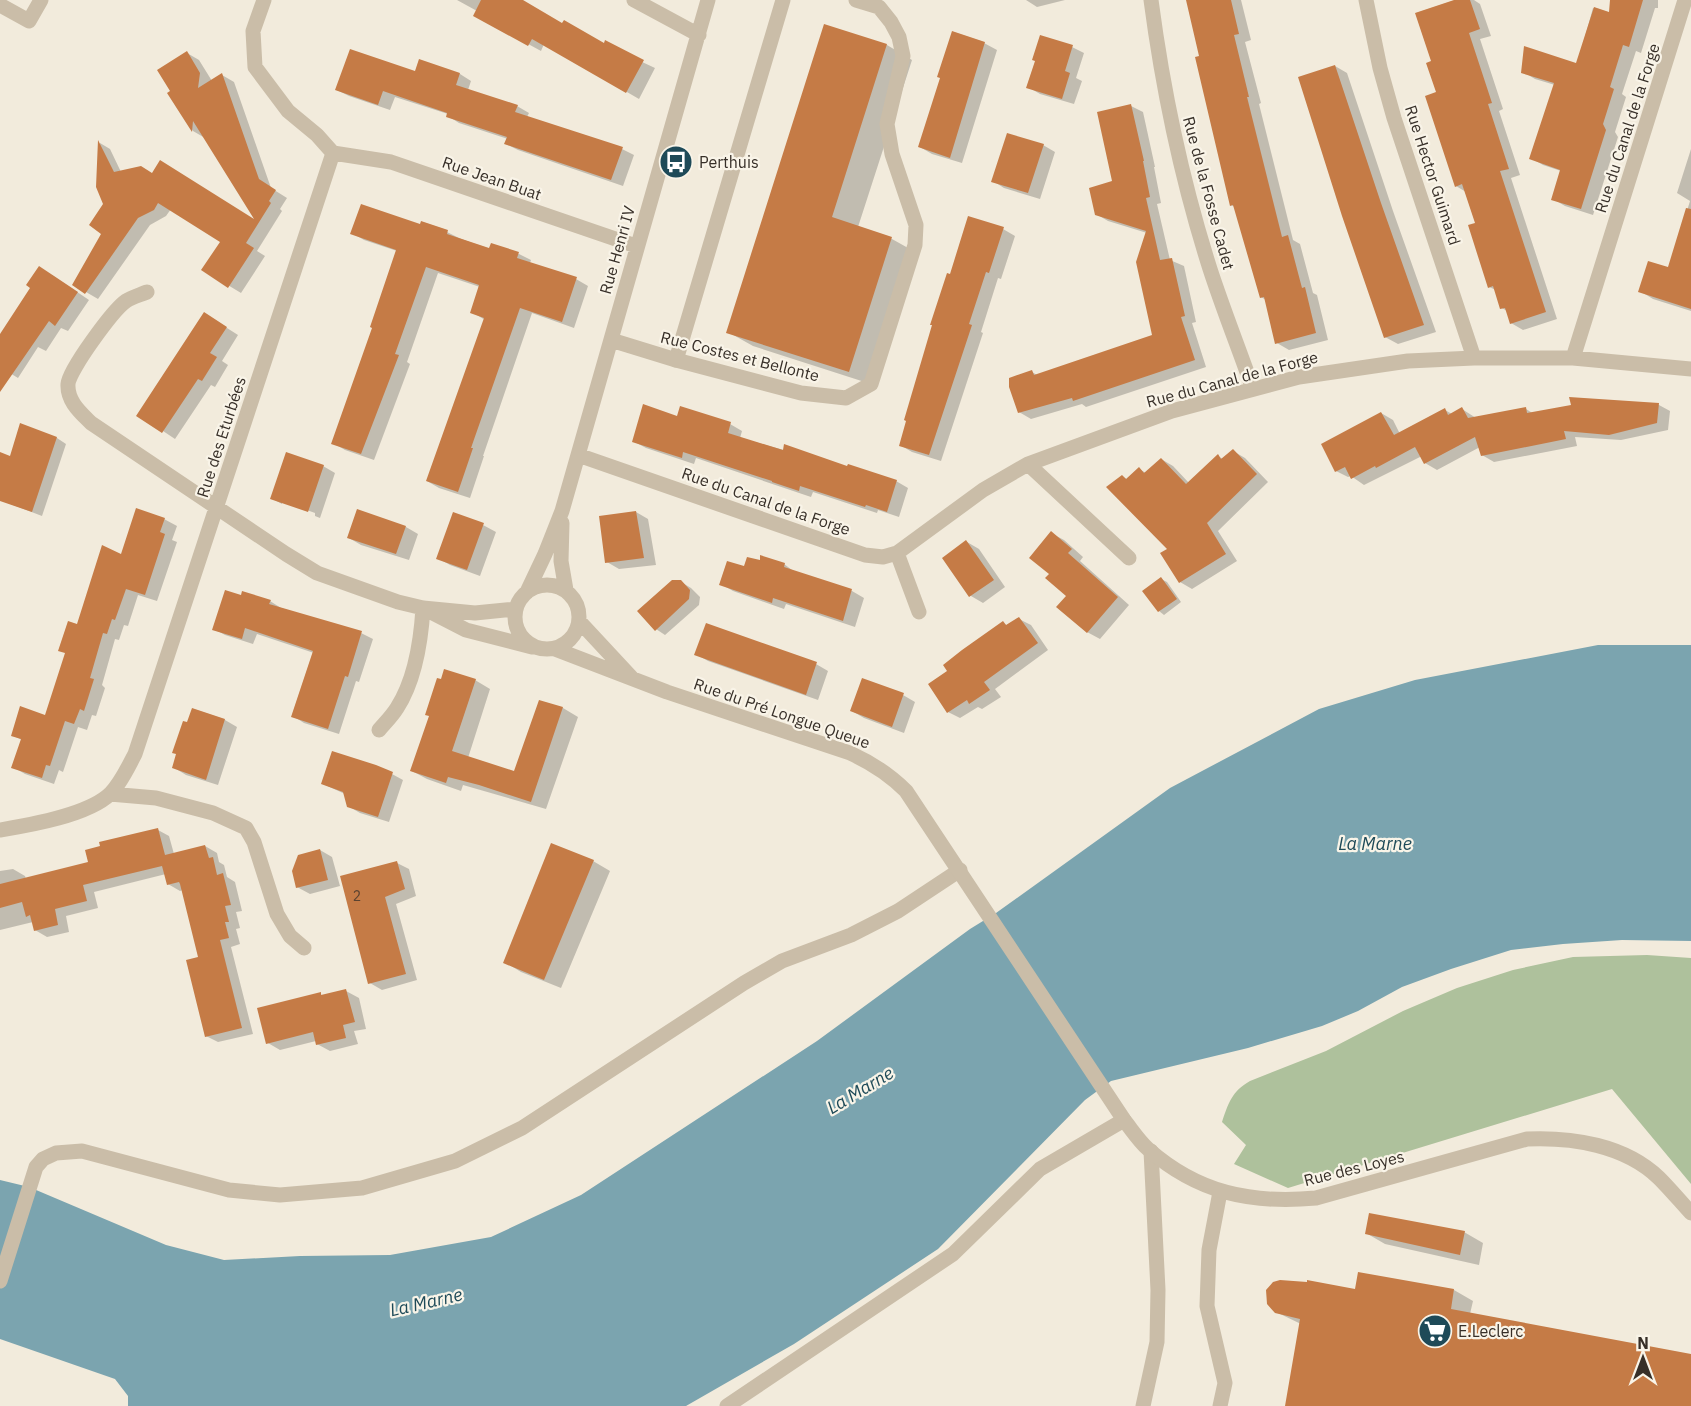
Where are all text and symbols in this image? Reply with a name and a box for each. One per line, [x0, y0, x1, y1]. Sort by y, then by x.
street label: Rue du Canal de la Forge [1590, 41, 1664, 215]
street label: Rue Hector Guimard [1401, 102, 1465, 248]
street label: Rue de la Fosse Cadet [1179, 114, 1239, 272]
bus stop icon: Perthuis [658, 144, 694, 180]
street label: Rue Jean Buat [440, 152, 544, 204]
place label: Perthuis [699, 152, 759, 172]
street label: Rue Henri IV [595, 203, 639, 296]
street label: Rue Costes et Bellonte [659, 327, 822, 385]
street label: Rue du Canal de la Forge [1144, 346, 1320, 412]
street label: Rue des Eturbées [192, 374, 250, 500]
street label: Rue du Canal de la Forge [679, 463, 853, 539]
street label: Rue du Pré Longue Queue [691, 673, 873, 753]
water label: La Marne [1338, 832, 1412, 855]
house number: 2 [353, 887, 361, 905]
water label: La Marne [822, 1061, 898, 1119]
street label: Rue des Loyes [1302, 1146, 1406, 1190]
water label: La Marne [387, 1283, 465, 1321]
supermarket icon: E.Leclerc [1417, 1313, 1453, 1349]
place label: E.Leclerc [1458, 1321, 1523, 1341]
north arrow [1613, 1328, 1673, 1388]
text: N [1637, 1333, 1649, 1353]

